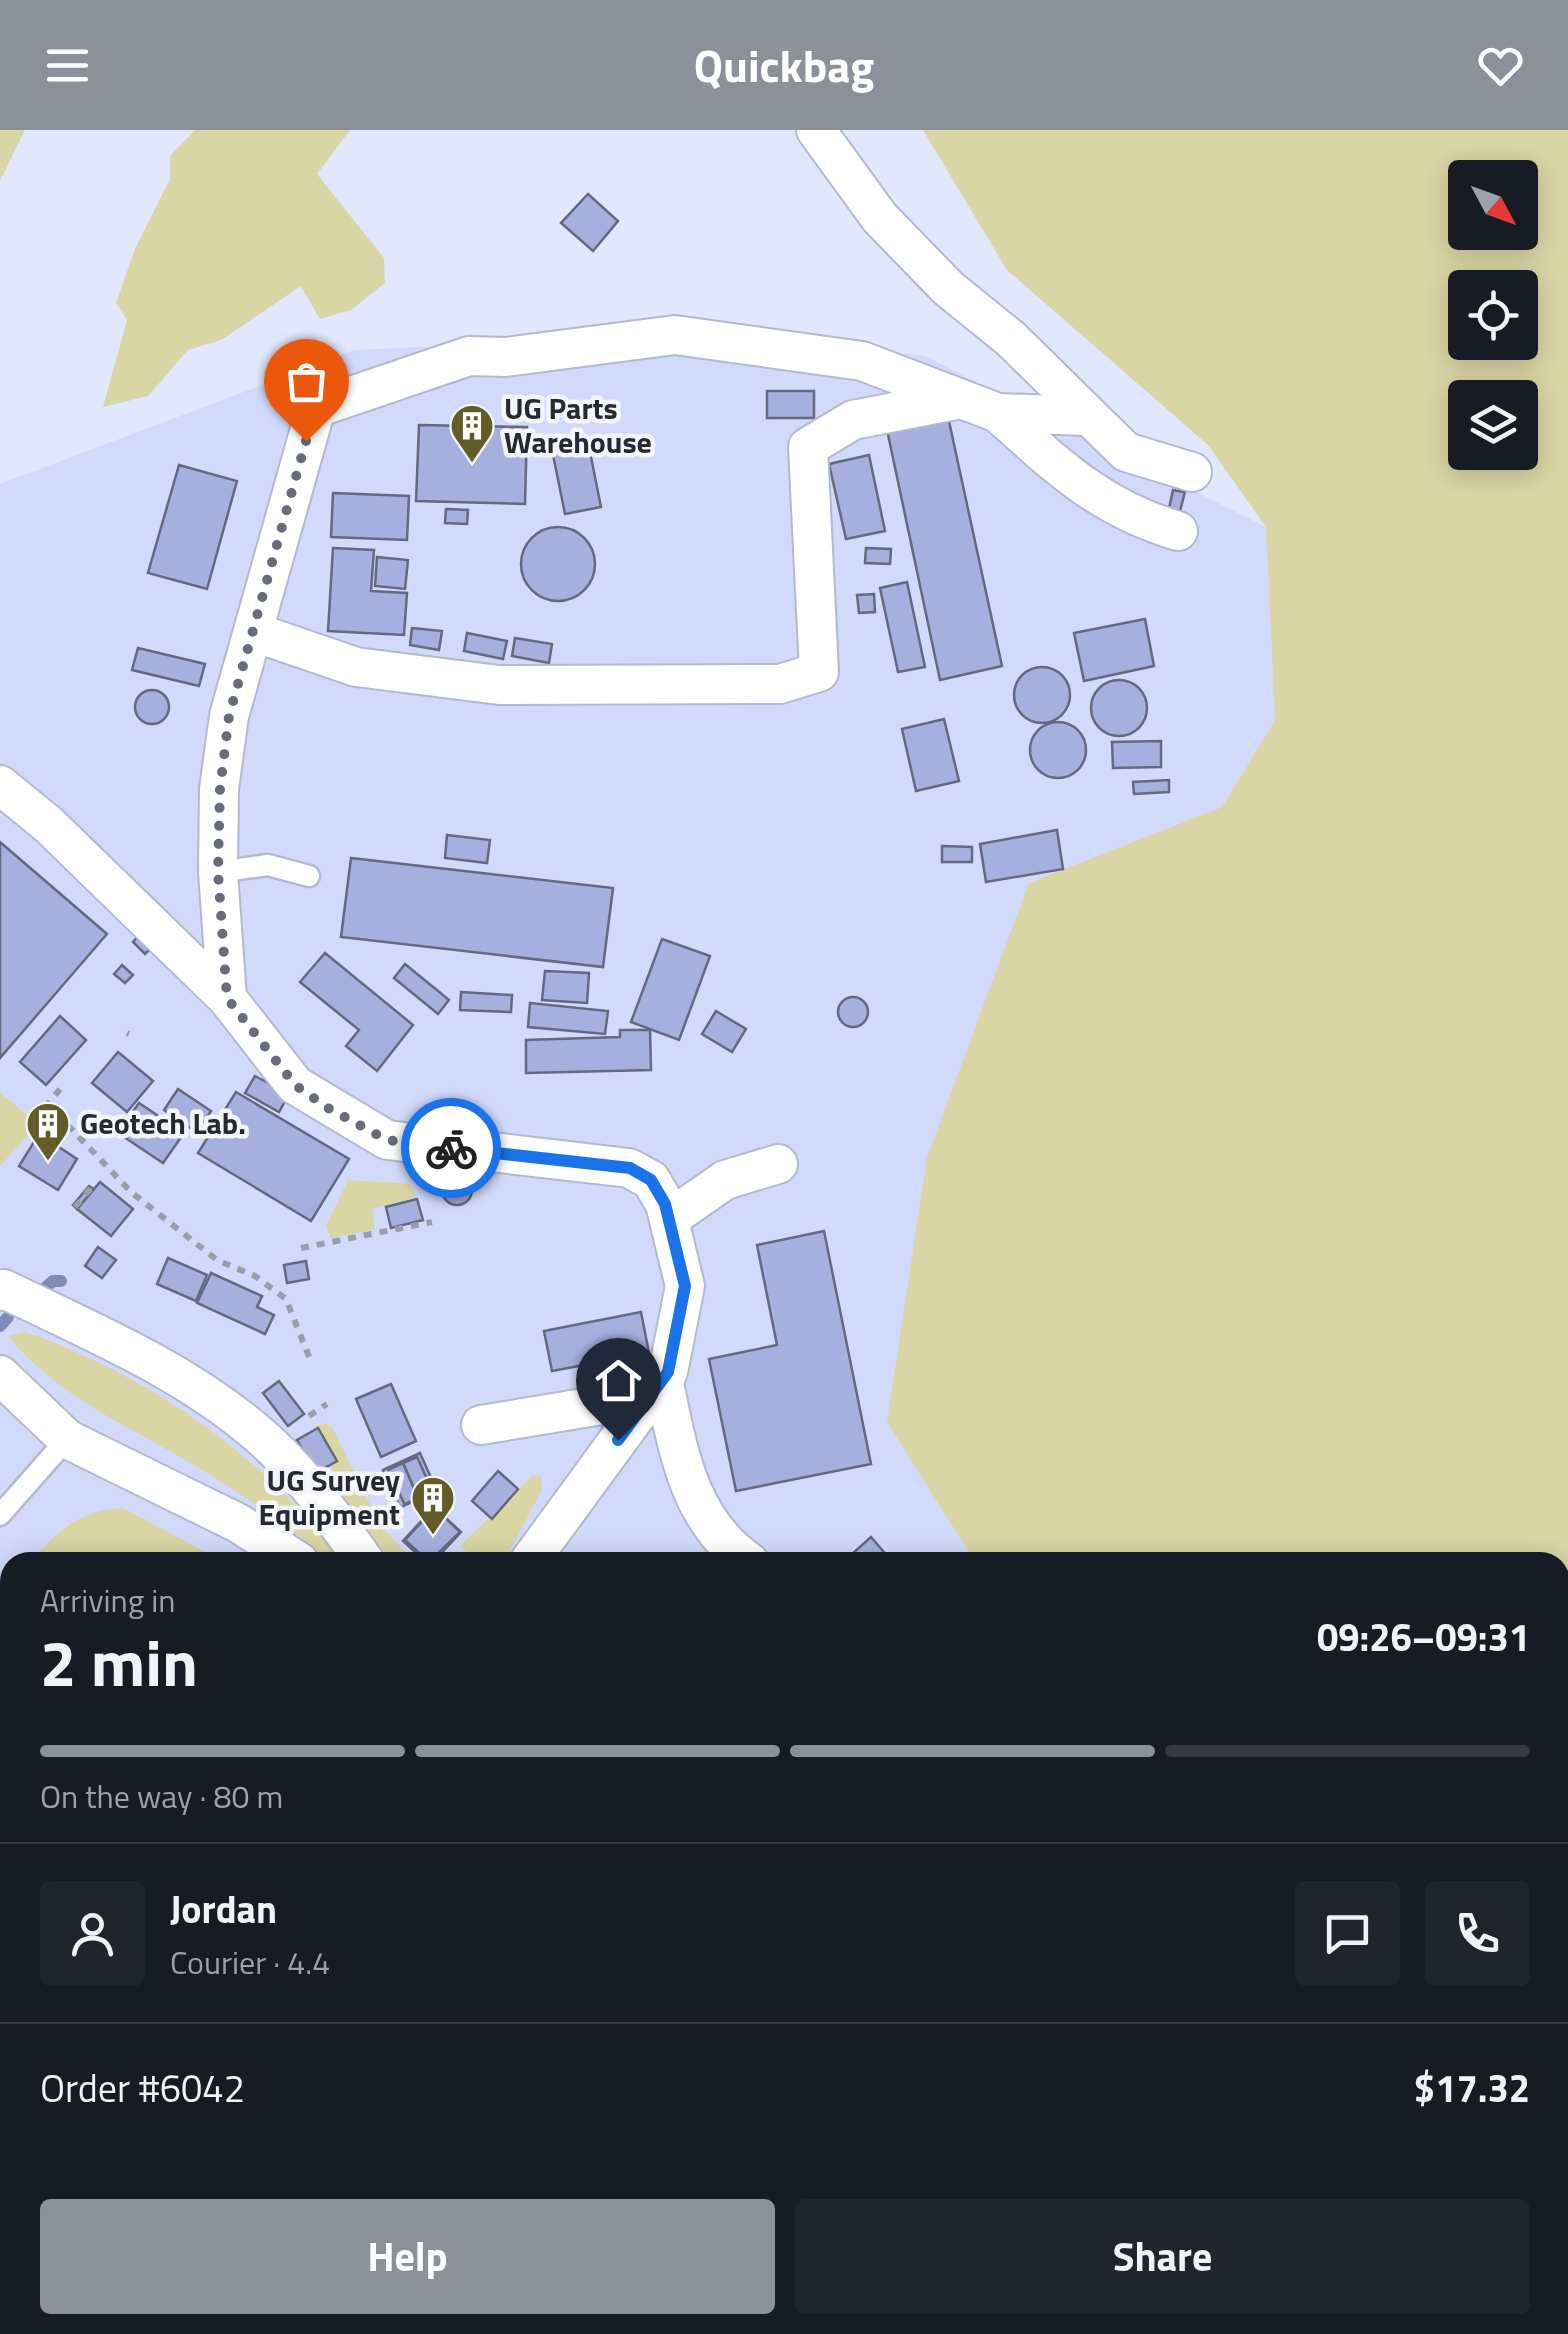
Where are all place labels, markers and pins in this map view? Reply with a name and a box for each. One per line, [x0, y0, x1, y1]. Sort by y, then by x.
pin [264, 339, 349, 442]
place label: UG Parts Warehouse [504, 385, 652, 465]
building icon: UG Parts Warehouse [449, 403, 495, 464]
place label: Geotech Lab. [80, 1100, 246, 1146]
building icon: Geotech Lab. [25, 1101, 71, 1162]
pin [576, 1338, 661, 1441]
place label: UG Survey Equipment [259, 1457, 400, 1537]
building icon: UG Survey Equipment [410, 1475, 456, 1536]

